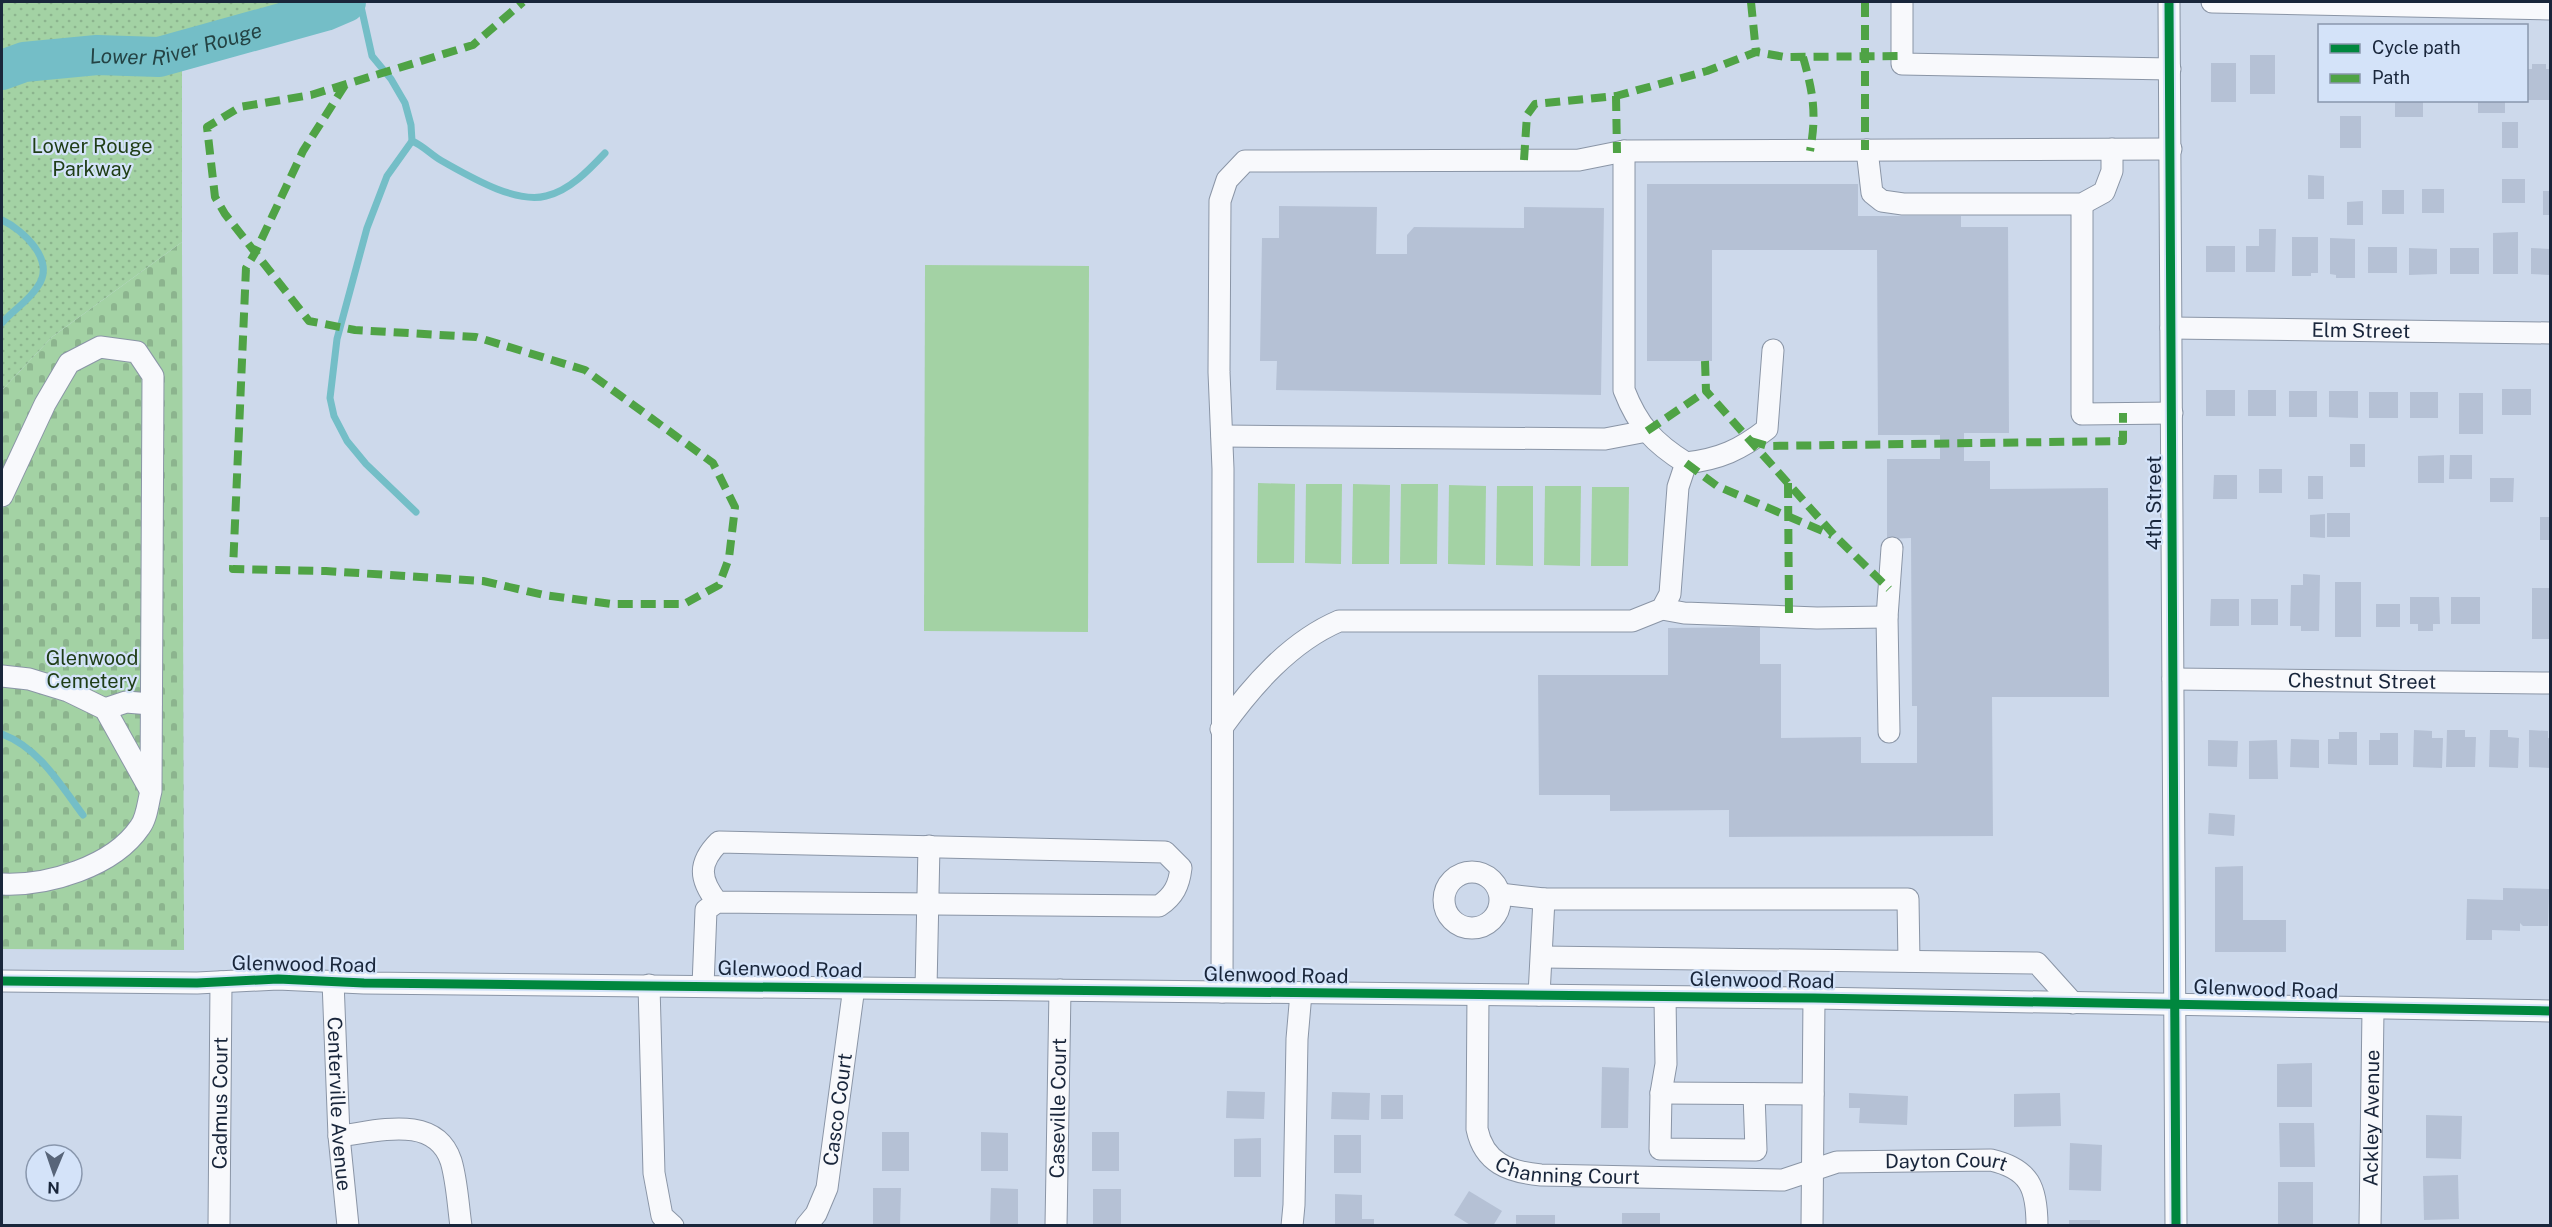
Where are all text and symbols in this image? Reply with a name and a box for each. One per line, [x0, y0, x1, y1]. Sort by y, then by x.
water label: Lower River Rouge [88, 17, 265, 70]
legend [2318, 24, 2528, 102]
text: Cycle path [2372, 37, 2461, 58]
text: Path [2372, 67, 2410, 88]
park label: Lower Rouge Parkway [31, 134, 153, 181]
street label: Elm Street [2311, 318, 2411, 343]
street label: 4th Street [2142, 455, 2166, 551]
park label: Glenwood Cemetery [46, 646, 138, 693]
street label: Chestnut Street [2288, 668, 2436, 694]
street label: Glenwood Road [231, 951, 377, 977]
street label: Glenwood Road [717, 956, 863, 982]
street label: Glenwood Road [1203, 962, 1349, 988]
street label: Glenwood Road [1689, 967, 1835, 993]
street label: Glenwood Road [2193, 974, 2339, 1004]
street label: Centerville Avenue [322, 1016, 356, 1192]
street label: Cadmus Court [207, 1037, 233, 1169]
street label: Caseville Court [1045, 1038, 1071, 1178]
street label: Ackley Avenue [2359, 1049, 2384, 1187]
street label: Casco Court [818, 1052, 857, 1167]
north arrow [24, 1143, 84, 1203]
street label: Dayton Court [1885, 1148, 2011, 1176]
street label: Channing Court [1491, 1152, 1640, 1189]
text: N [47, 1178, 60, 1197]

